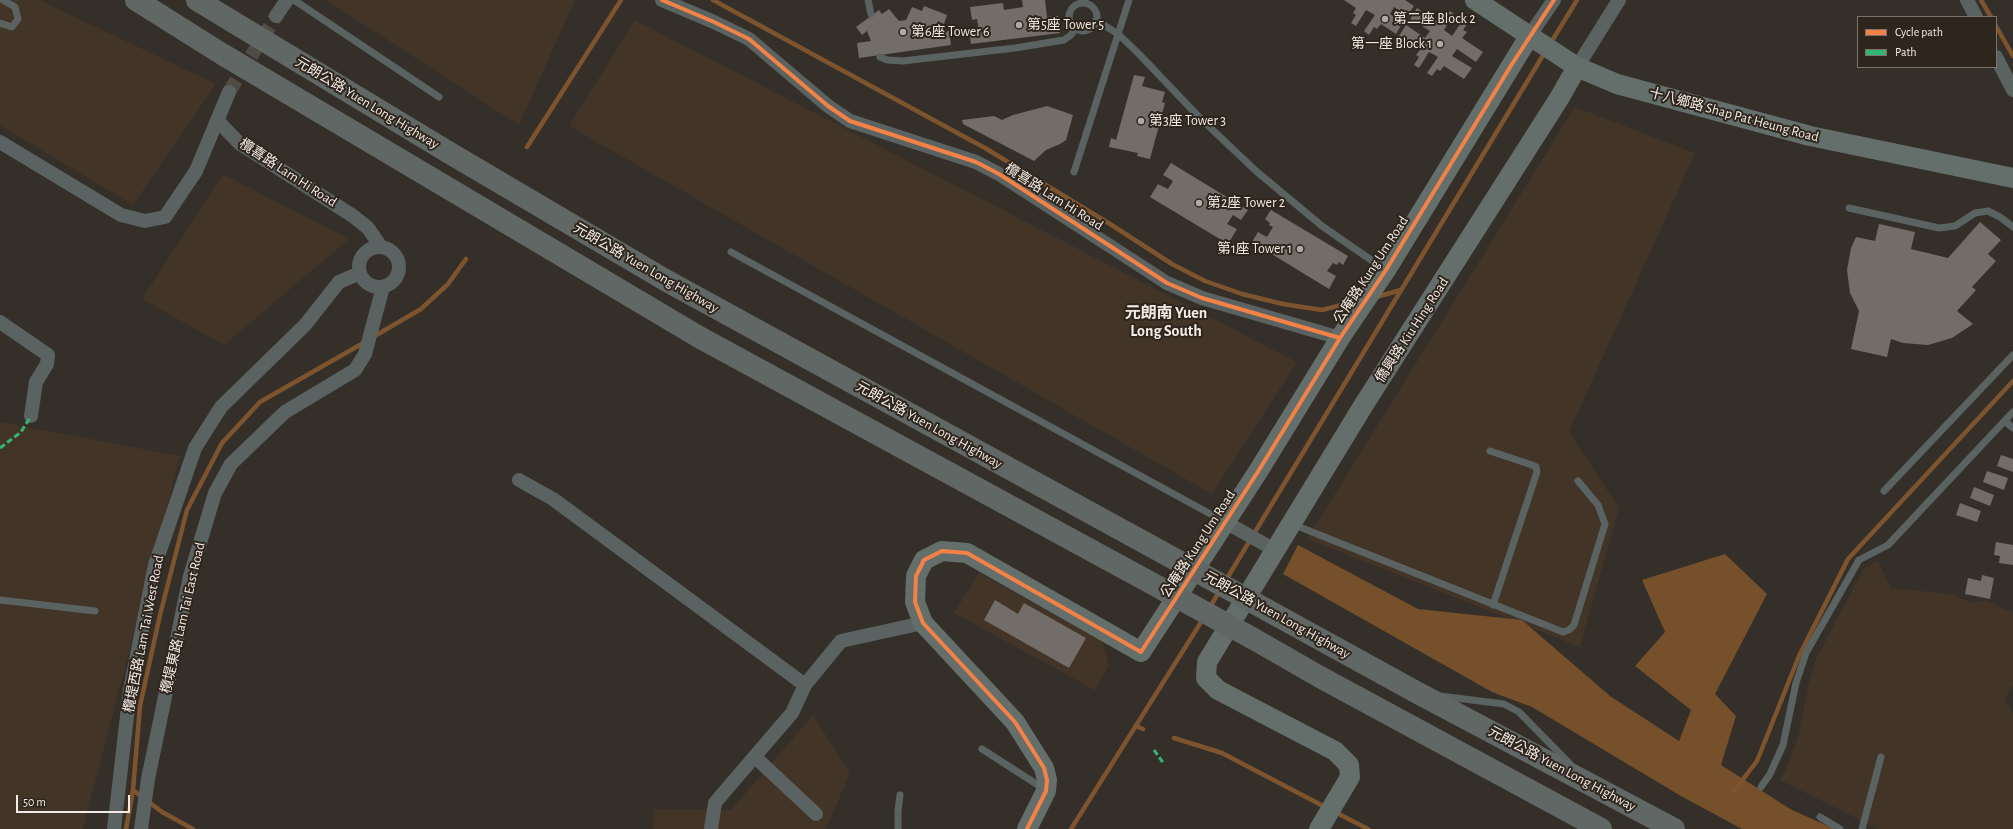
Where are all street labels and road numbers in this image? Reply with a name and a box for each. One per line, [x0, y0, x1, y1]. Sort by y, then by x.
street label: 元朗公路 Yuen Long Highway [292, 53, 442, 153]
street label: 十八鄉路 Shap Pat Heung Road [1647, 84, 1821, 146]
street label: 欖喜路 Lam Hi Road [236, 135, 340, 211]
street label: 欖喜路 Lam Hi Road [1002, 160, 1106, 234]
street label: 公庵路 Kung Um Road [1330, 213, 1412, 327]
street label: 元朗公路 Yuen Long Highway [570, 219, 722, 317]
street label: 僑興路 Kiu Hing Road [1372, 274, 1452, 386]
street label: 元朗公路 Yuen Long Highway [853, 378, 1005, 472]
street label: 公庵路 Kung Um Road [1157, 487, 1239, 601]
street label: 欖堤東路 Lam Tai East Road [157, 541, 209, 695]
street label: 欖堤西路 Lam Tai West Road [120, 554, 168, 714]
street label: 元朗公路 Yuen Long Highway [1201, 568, 1353, 662]
street label: 元朗公路 Yuen Long Highway [1485, 723, 1639, 815]

